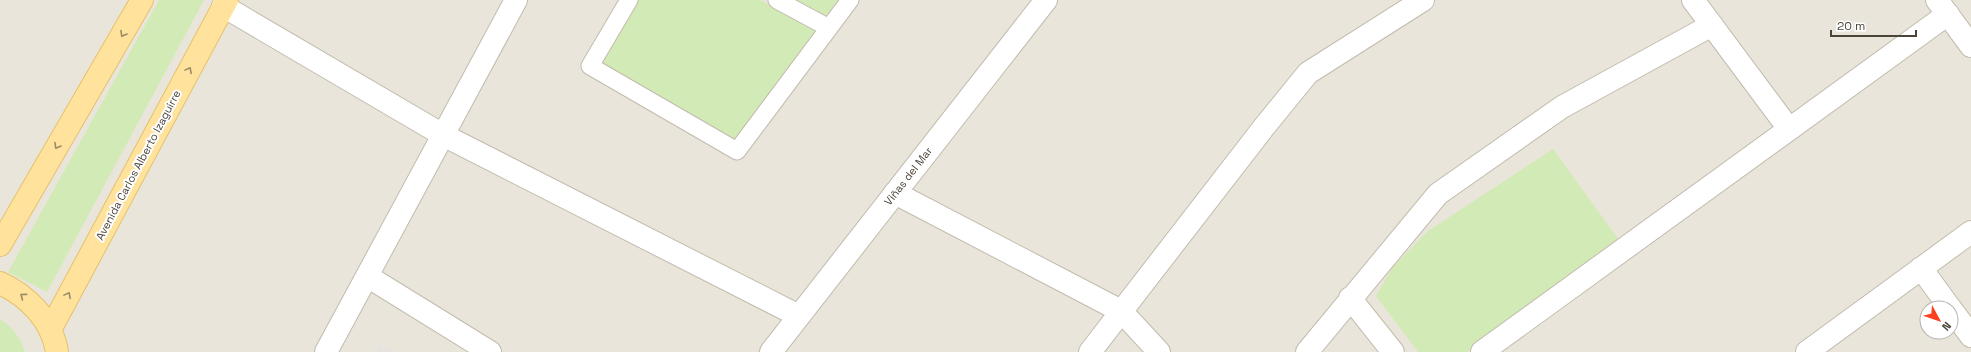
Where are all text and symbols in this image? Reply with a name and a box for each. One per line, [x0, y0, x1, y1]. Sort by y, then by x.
scale bar [1831, 12, 1916, 38]
text: 20 m [1837, 18, 1865, 34]
one-way arrow [120, 30, 127, 37]
one-way arrow [185, 67, 192, 74]
street label: Avenida Carlos Alberto Izaguirre [92, 88, 184, 242]
one-way arrow [55, 142, 62, 149]
street label: Viñas del Mar [881, 144, 935, 208]
one-way arrow [64, 292, 71, 299]
one-way arrow [20, 294, 27, 301]
north arrow [1919, 300, 1959, 340]
text: N [1939, 319, 1954, 334]

